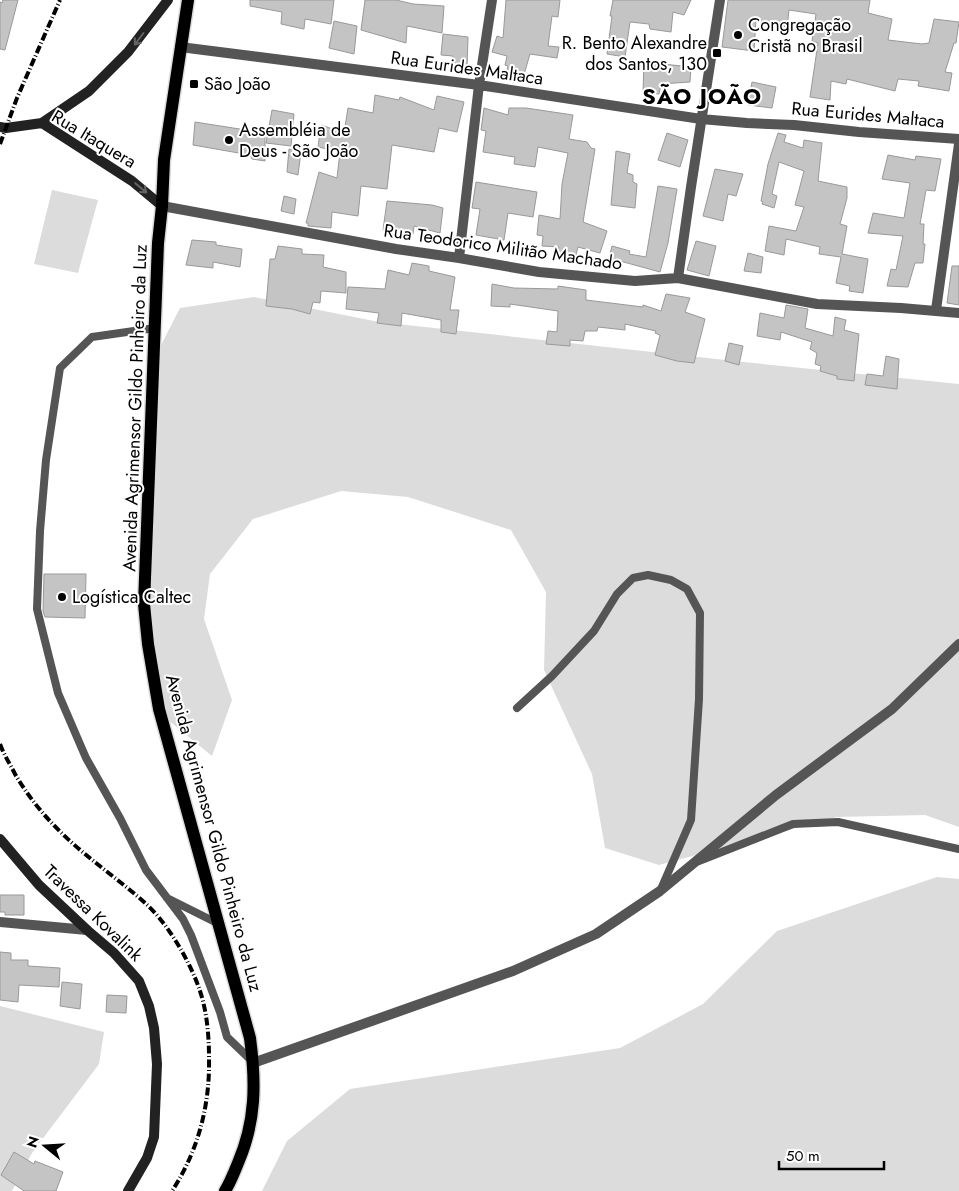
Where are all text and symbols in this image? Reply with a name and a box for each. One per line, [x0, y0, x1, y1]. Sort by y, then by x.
place label: Congregação Cristã no Brasil [748, 12, 863, 59]
marker: Congregação Cristã no Brasil [732, 29, 744, 41]
place label: R. Bento Alexandre dos Santos, 130 [562, 30, 707, 77]
one-way arrow [133, 32, 144, 45]
street label: Rua Eurides Maltaca [389, 44, 545, 92]
marker: R. Bento Alexandre dos Santos, 130 [711, 47, 723, 59]
place label: São João [204, 71, 271, 97]
marker: São João [188, 78, 200, 90]
district label: SÃO JOÃO [642, 80, 762, 112]
street label: Rua Eurides Maltaca [790, 95, 946, 135]
street label: Rua Itaquera [47, 103, 141, 175]
place label: Assembléia de Deus - São João [239, 117, 358, 164]
marker: Assembléia de Deus - São João [223, 134, 235, 146]
one-way arrow [134, 183, 147, 194]
street label: Rua Teodorico Militão Machado [382, 217, 624, 277]
street label: Avenida Agrimensor Gildo Pinheiro da Luz [116, 243, 154, 572]
place label: Logística Caltec [72, 584, 191, 610]
marker: Logística Caltec [56, 591, 68, 603]
street label: Avenida Agrimensor Gildo Pinheiro da Luz [159, 672, 269, 995]
street label: Travessa Kovalink [38, 859, 149, 967]
north arrow [20, 1121, 70, 1171]
text: N [21, 1134, 44, 1150]
scale bar [779, 1138, 884, 1170]
text: 50 m [786, 1145, 820, 1167]

